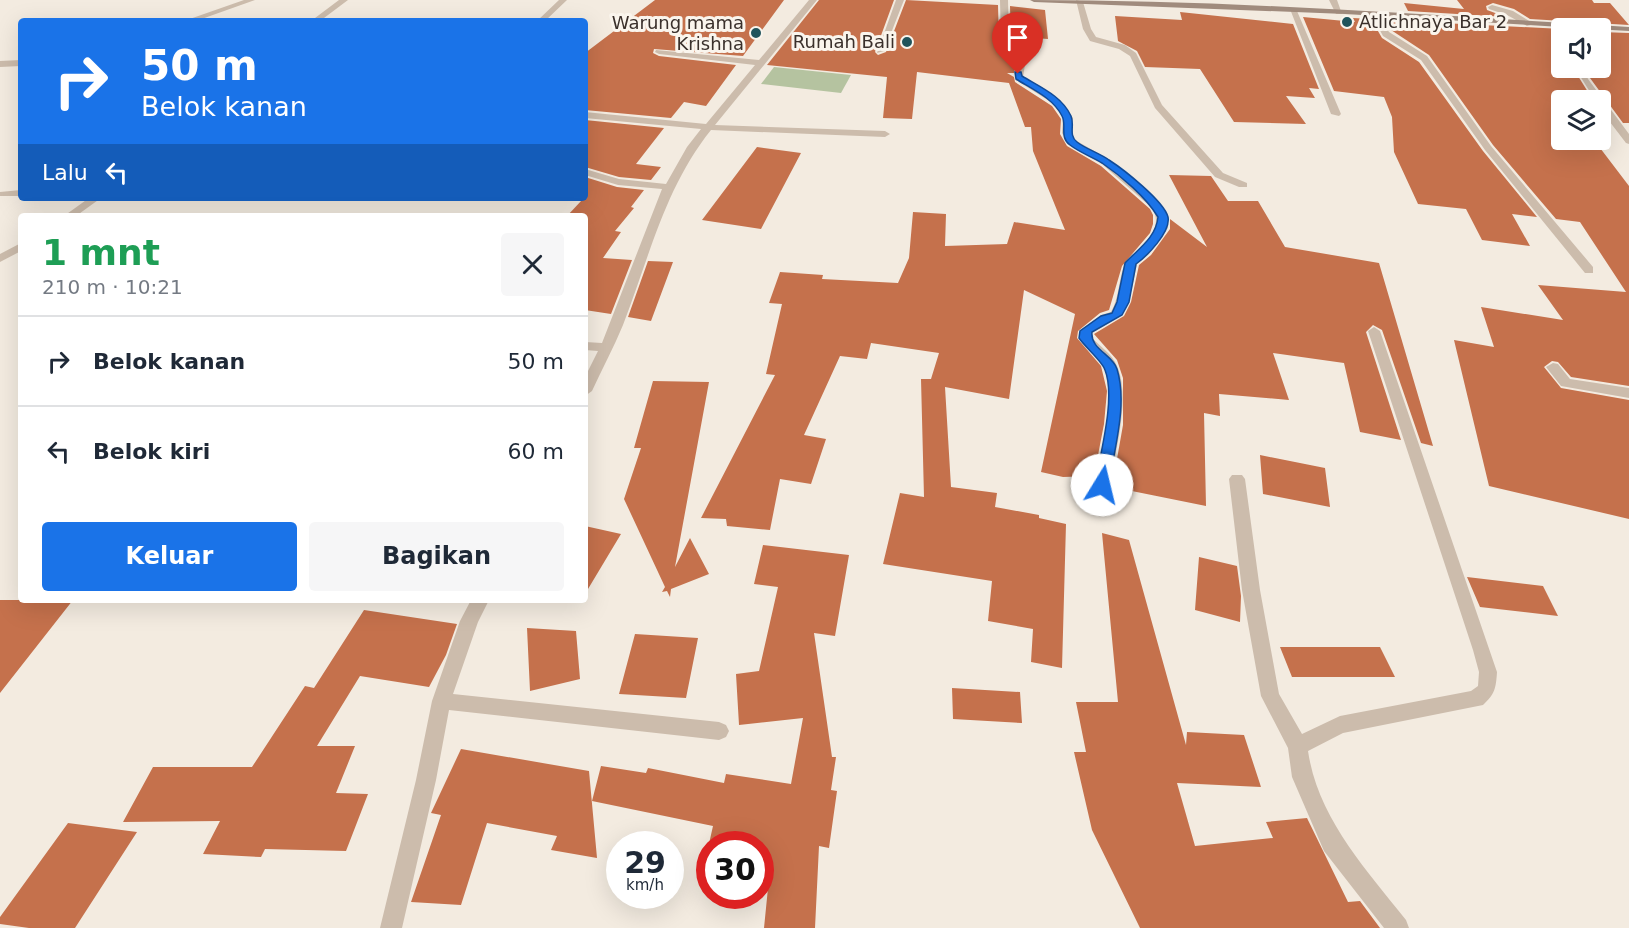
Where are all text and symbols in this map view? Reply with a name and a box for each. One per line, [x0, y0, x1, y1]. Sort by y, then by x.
place label: Atlichnaya Bar 2 [1359, 11, 1507, 32]
place label: Warung mama Krishna [612, 12, 744, 54]
pin [992, 12, 1043, 74]
marker: Atlichnaya Bar 2 [1340, 15, 1354, 29]
map controls [1551, 18, 1611, 150]
button: sound [1551, 18, 1611, 78]
icon: arrive [1001, 21, 1034, 54]
marker: Warung mama Krishna [749, 26, 763, 40]
place label: Rumah Bali [793, 31, 895, 52]
marker: Rumah Bali [900, 35, 914, 49]
text: 50 m [141, 41, 258, 90]
icon: right [42, 42, 120, 120]
button: layers [1551, 90, 1611, 150]
text: Belok kanan [141, 91, 307, 122]
icon: left [100, 156, 133, 189]
text: Lalu [42, 160, 88, 185]
text: 1 mnt [42, 232, 160, 273]
button: close [501, 233, 564, 296]
text: 210 m · 10:21 [42, 275, 183, 299]
icon: right [42, 345, 75, 378]
text: Belok kanan [93, 349, 245, 374]
text: 50 m [508, 349, 564, 374]
icon: left [42, 435, 75, 468]
text: Belok kiri [93, 439, 210, 464]
text: 60 m [508, 439, 564, 464]
position arrow [1070, 453, 1134, 517]
button: Keluar [42, 522, 297, 591]
button: Bagikan [309, 522, 564, 591]
speed limit sign: 30 [696, 831, 774, 909]
text: 29 [624, 845, 666, 880]
text: km/h [626, 876, 664, 894]

